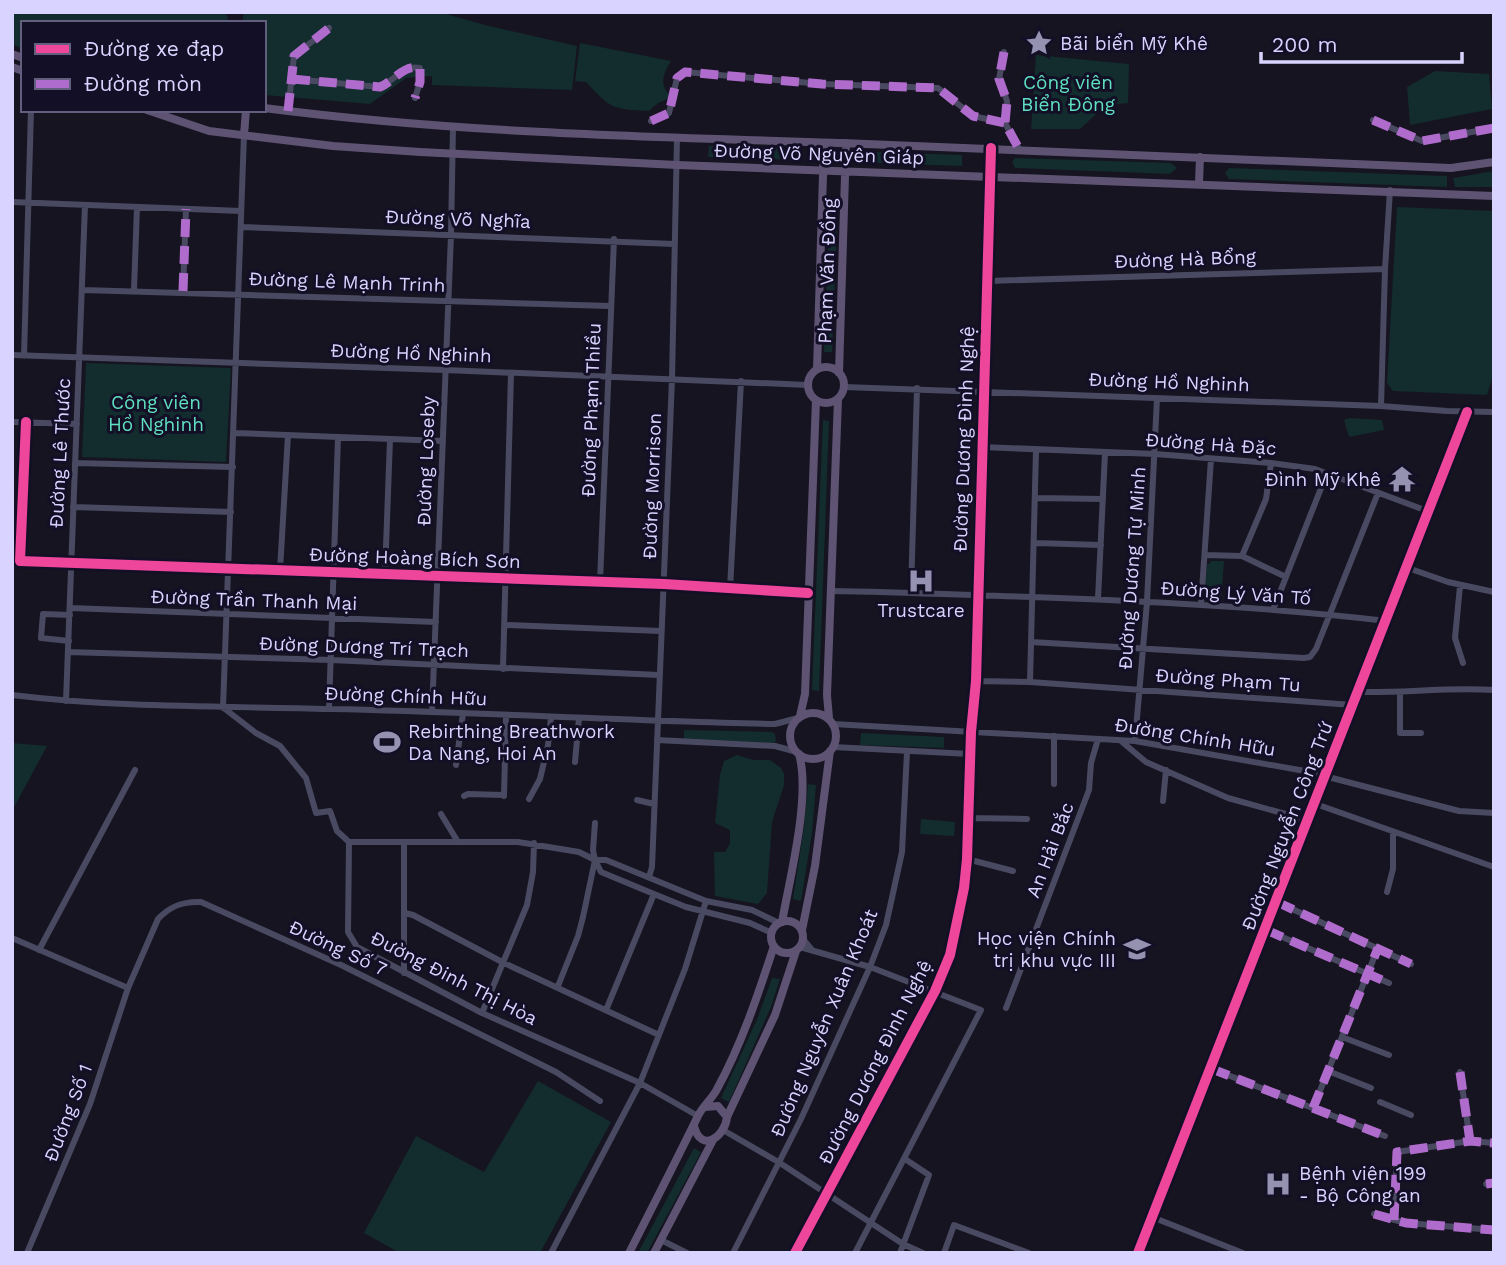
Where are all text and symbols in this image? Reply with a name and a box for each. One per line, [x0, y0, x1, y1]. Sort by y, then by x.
legend [21, 21, 266, 112]
scale bar [1261, 21, 1462, 65]
place icon: Bãi biển Mỹ Khê [1024, 28, 1054, 58]
place label: Bãi biển Mỹ Khê [1060, 32, 1208, 55]
text: 200 m [1272, 32, 1338, 57]
text: Đường xe đạp [84, 36, 224, 61]
text: Đường mòn [84, 71, 202, 96]
park label: Công viên Biển Đông [1021, 71, 1116, 116]
street label: Đường Võ Nguyên Giáp [714, 139, 924, 169]
street label: Phạm Văn Đồng [813, 197, 841, 344]
street label: Đường Võ Nghĩa [385, 205, 531, 233]
street label: Đường Hà Bổng [1114, 245, 1257, 273]
street label: Đường Lê Mạnh Trinh [248, 267, 446, 297]
street label: Đường Phạm Thiều [576, 323, 606, 497]
street label: Đường Dương Đình Nghệ [949, 326, 979, 552]
street label: Đường Hồ Nghinh [330, 339, 492, 367]
street label: Đường Hồ Nghinh [1088, 368, 1250, 396]
street label: Đường Lê Thước [45, 377, 75, 529]
park label: Công viên Hồ Nghinh [108, 391, 204, 436]
street label: Đường Loseby [412, 395, 440, 527]
street label: Đường Morrison [638, 412, 666, 560]
street label: Đường Hà Đặc [1145, 428, 1277, 460]
temple icon: Đình Mỹ Khê [1387, 464, 1417, 494]
street label: Đường Dương Tự Minh [1113, 466, 1151, 670]
place label: Đình Mỹ Khê [1265, 468, 1381, 491]
street label: Đường Hoàng Bích Sơn [309, 543, 521, 573]
hospital icon: Trustcare [906, 566, 936, 596]
street label: Đường Lý Văn Tố [1160, 576, 1312, 610]
street label: Đường Trần Thanh Mại [150, 585, 358, 615]
place label: Trustcare [877, 599, 965, 622]
street label: Đường Dương Trí Trạch [259, 632, 469, 662]
street label: Đường Phạm Tu [1155, 663, 1301, 697]
street label: Đường Chính Hữu [324, 682, 488, 710]
street label: Đường Chính Hữu [1113, 713, 1277, 761]
street label: Đường Nguyễn Công Trứ [1236, 718, 1338, 934]
place label: Rebirthing Breathwork Da Nang, Hoi An [408, 720, 615, 765]
sports icon: Rebirthing Breathwork Da Nang, Hoi An [372, 727, 402, 757]
street label: An Hải Bắc [1021, 799, 1079, 901]
street label: Đường Nguyễn Xuân Khoát [765, 905, 883, 1140]
street label: Đường Số 7 [285, 915, 391, 981]
street label: Đường Đinh Thị Hòa [367, 926, 542, 1030]
place label: Học viện Chính trị khu vực III [977, 927, 1116, 972]
school or university icon: Học viện Chính trị khu vực III [1122, 934, 1152, 964]
street label: Đường Dương Đình Nghệ [813, 956, 937, 1168]
street label: Đường Số 1 [39, 1061, 97, 1165]
place label: Bệnh viện 199 - Bộ Công an [1299, 1162, 1427, 1207]
hospital icon: Bệnh viện 199 - Bộ Công an [1263, 1169, 1293, 1199]

